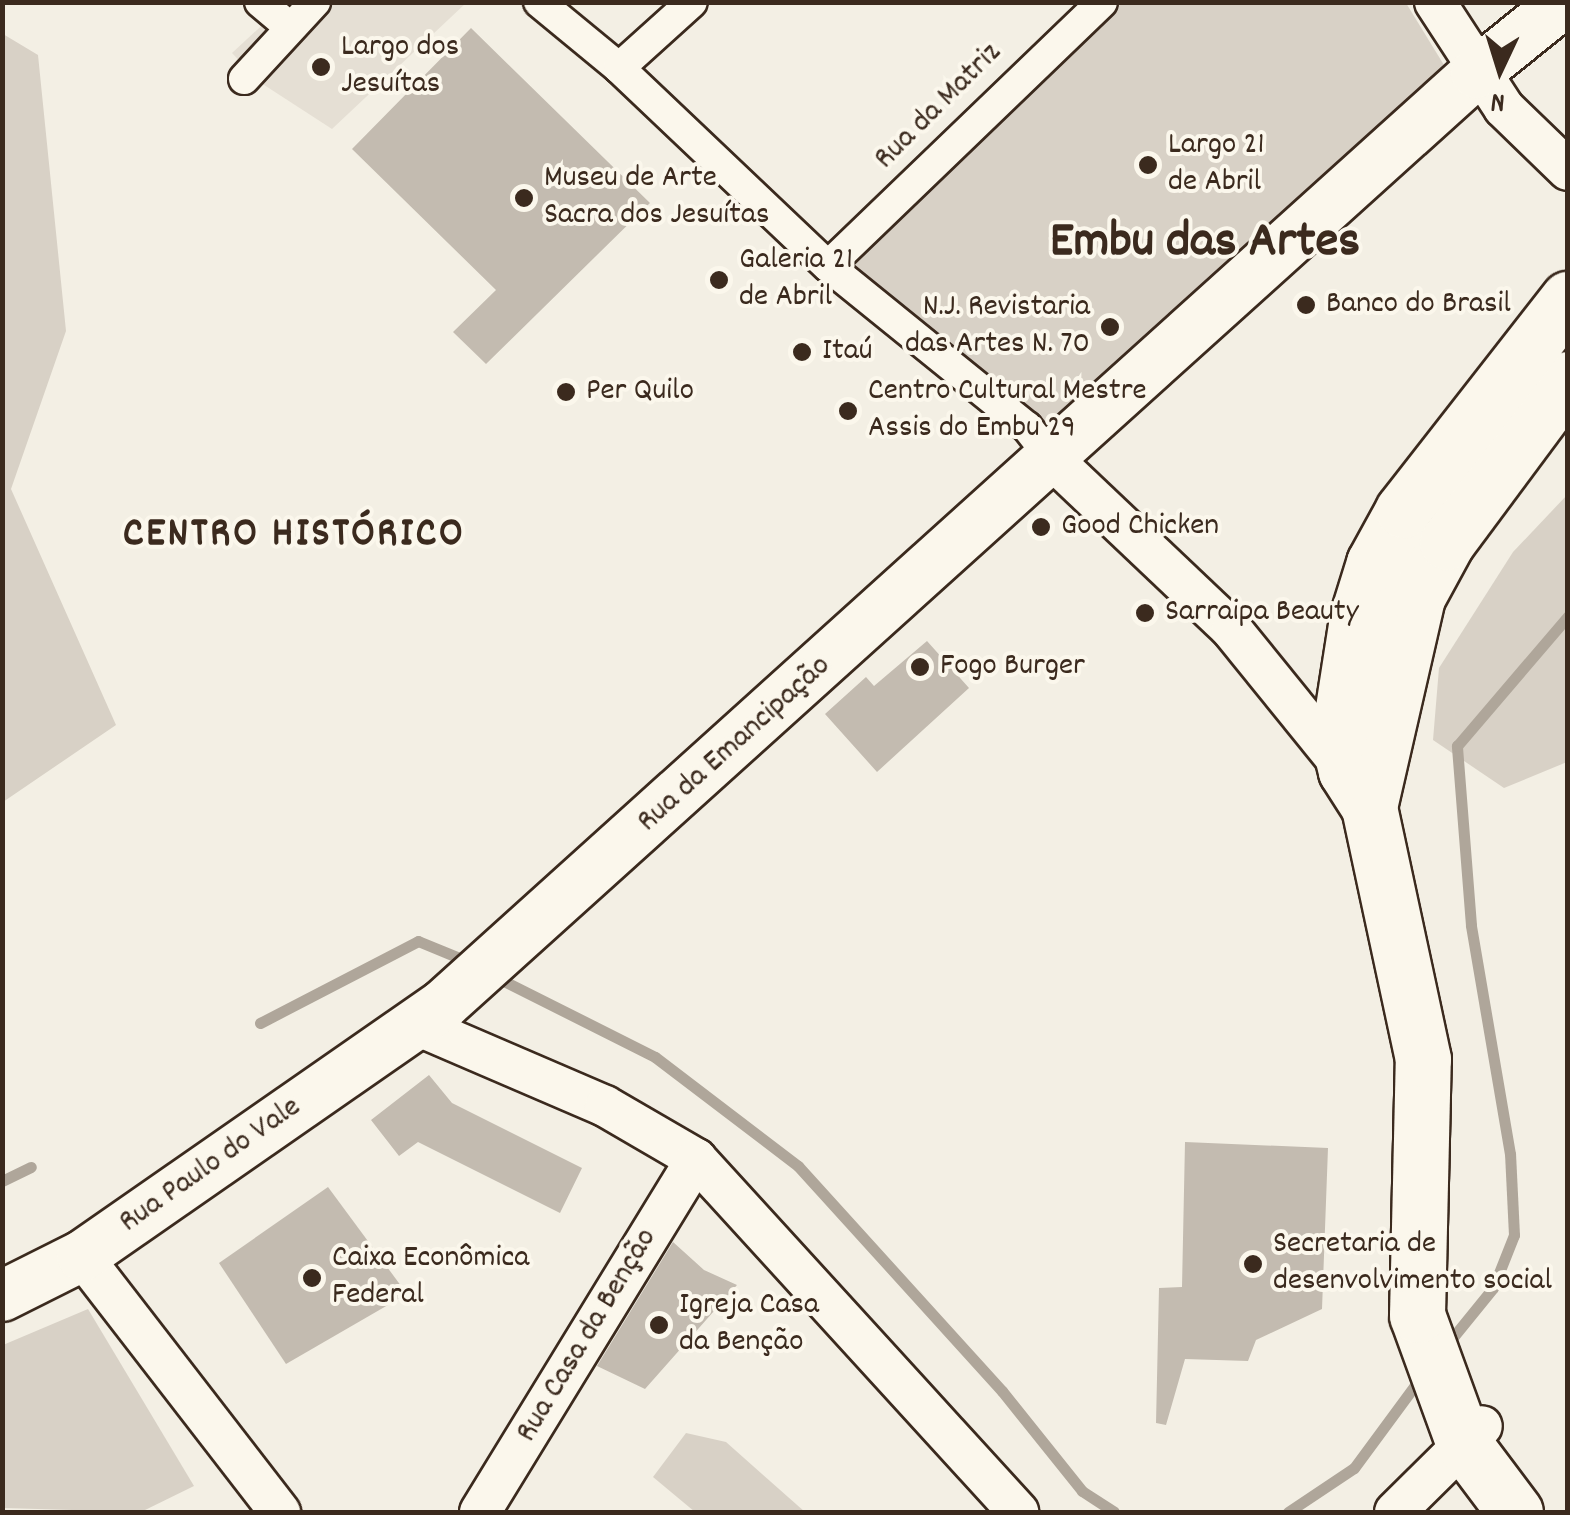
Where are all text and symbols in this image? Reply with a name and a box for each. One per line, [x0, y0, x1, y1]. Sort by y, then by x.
north arrow [1450, 20, 1550, 120]
place label: Largo dos Jesuítas [341, 30, 459, 105]
street label: Rua da Matriz [867, 35, 1011, 179]
marker: Largo dos Jesuítas [310, 56, 332, 78]
text: N [1490, 79, 1506, 120]
place label: Largo 21 de Abril [1168, 128, 1265, 203]
marker: Largo 21 de Abril [1137, 154, 1159, 176]
place label: Museu de Arte Sacra dos Jesuítas [544, 161, 769, 236]
marker: Museu de Arte Sacra dos Jesuítas [513, 187, 535, 209]
district label: Embu das Artes [1050, 214, 1360, 276]
place label: Galeria 21 de Abril [739, 243, 853, 318]
marker: Galeria 21 de Abril [708, 269, 730, 291]
place label: Banco do Brasil [1326, 286, 1511, 324]
place label: N.J. Revistaria das Artes N. 70 [905, 290, 1090, 365]
marker: Banco do Brasil [1295, 294, 1317, 316]
marker: N.J. Revistaria das Artes N. 70 [1099, 316, 1121, 338]
place label: Itaú [822, 333, 873, 371]
marker: Itaú [791, 341, 813, 363]
place label: Per Quilo [586, 373, 694, 411]
place label: Centro Cultural Mestre Assis do Embu 29 [868, 374, 1147, 449]
marker: Per Quilo [555, 381, 577, 403]
marker: Centro Cultural Mestre Assis do Embu 29 [837, 400, 859, 422]
place label: Good Chicken [1061, 508, 1219, 546]
district label: CENTRO HISTÓRICO [123, 511, 465, 561]
marker: Good Chicken [1030, 516, 1052, 538]
place label: Sarraipa Beauty [1165, 594, 1359, 632]
marker: Sarraipa Beauty [1134, 602, 1156, 624]
street label: Rua da Emancipação [630, 648, 840, 842]
place label: Fogo Burger [940, 648, 1085, 686]
marker: Fogo Burger [909, 656, 931, 678]
street label: Rua Paulo do Vale [113, 1089, 309, 1243]
street label: Rua Casa da Benção [509, 1222, 667, 1450]
place label: Secretaria de desenvolvimento social [1273, 1227, 1552, 1302]
place label: Caixa Econômica Federal [332, 1241, 529, 1316]
marker: Secretaria de desenvolvimento social [1242, 1253, 1264, 1275]
marker: Caixa Econômica Federal [301, 1267, 323, 1289]
place label: Igreja Casa da Benção [679, 1288, 819, 1363]
marker: Igreja Casa da Benção [648, 1314, 670, 1336]

